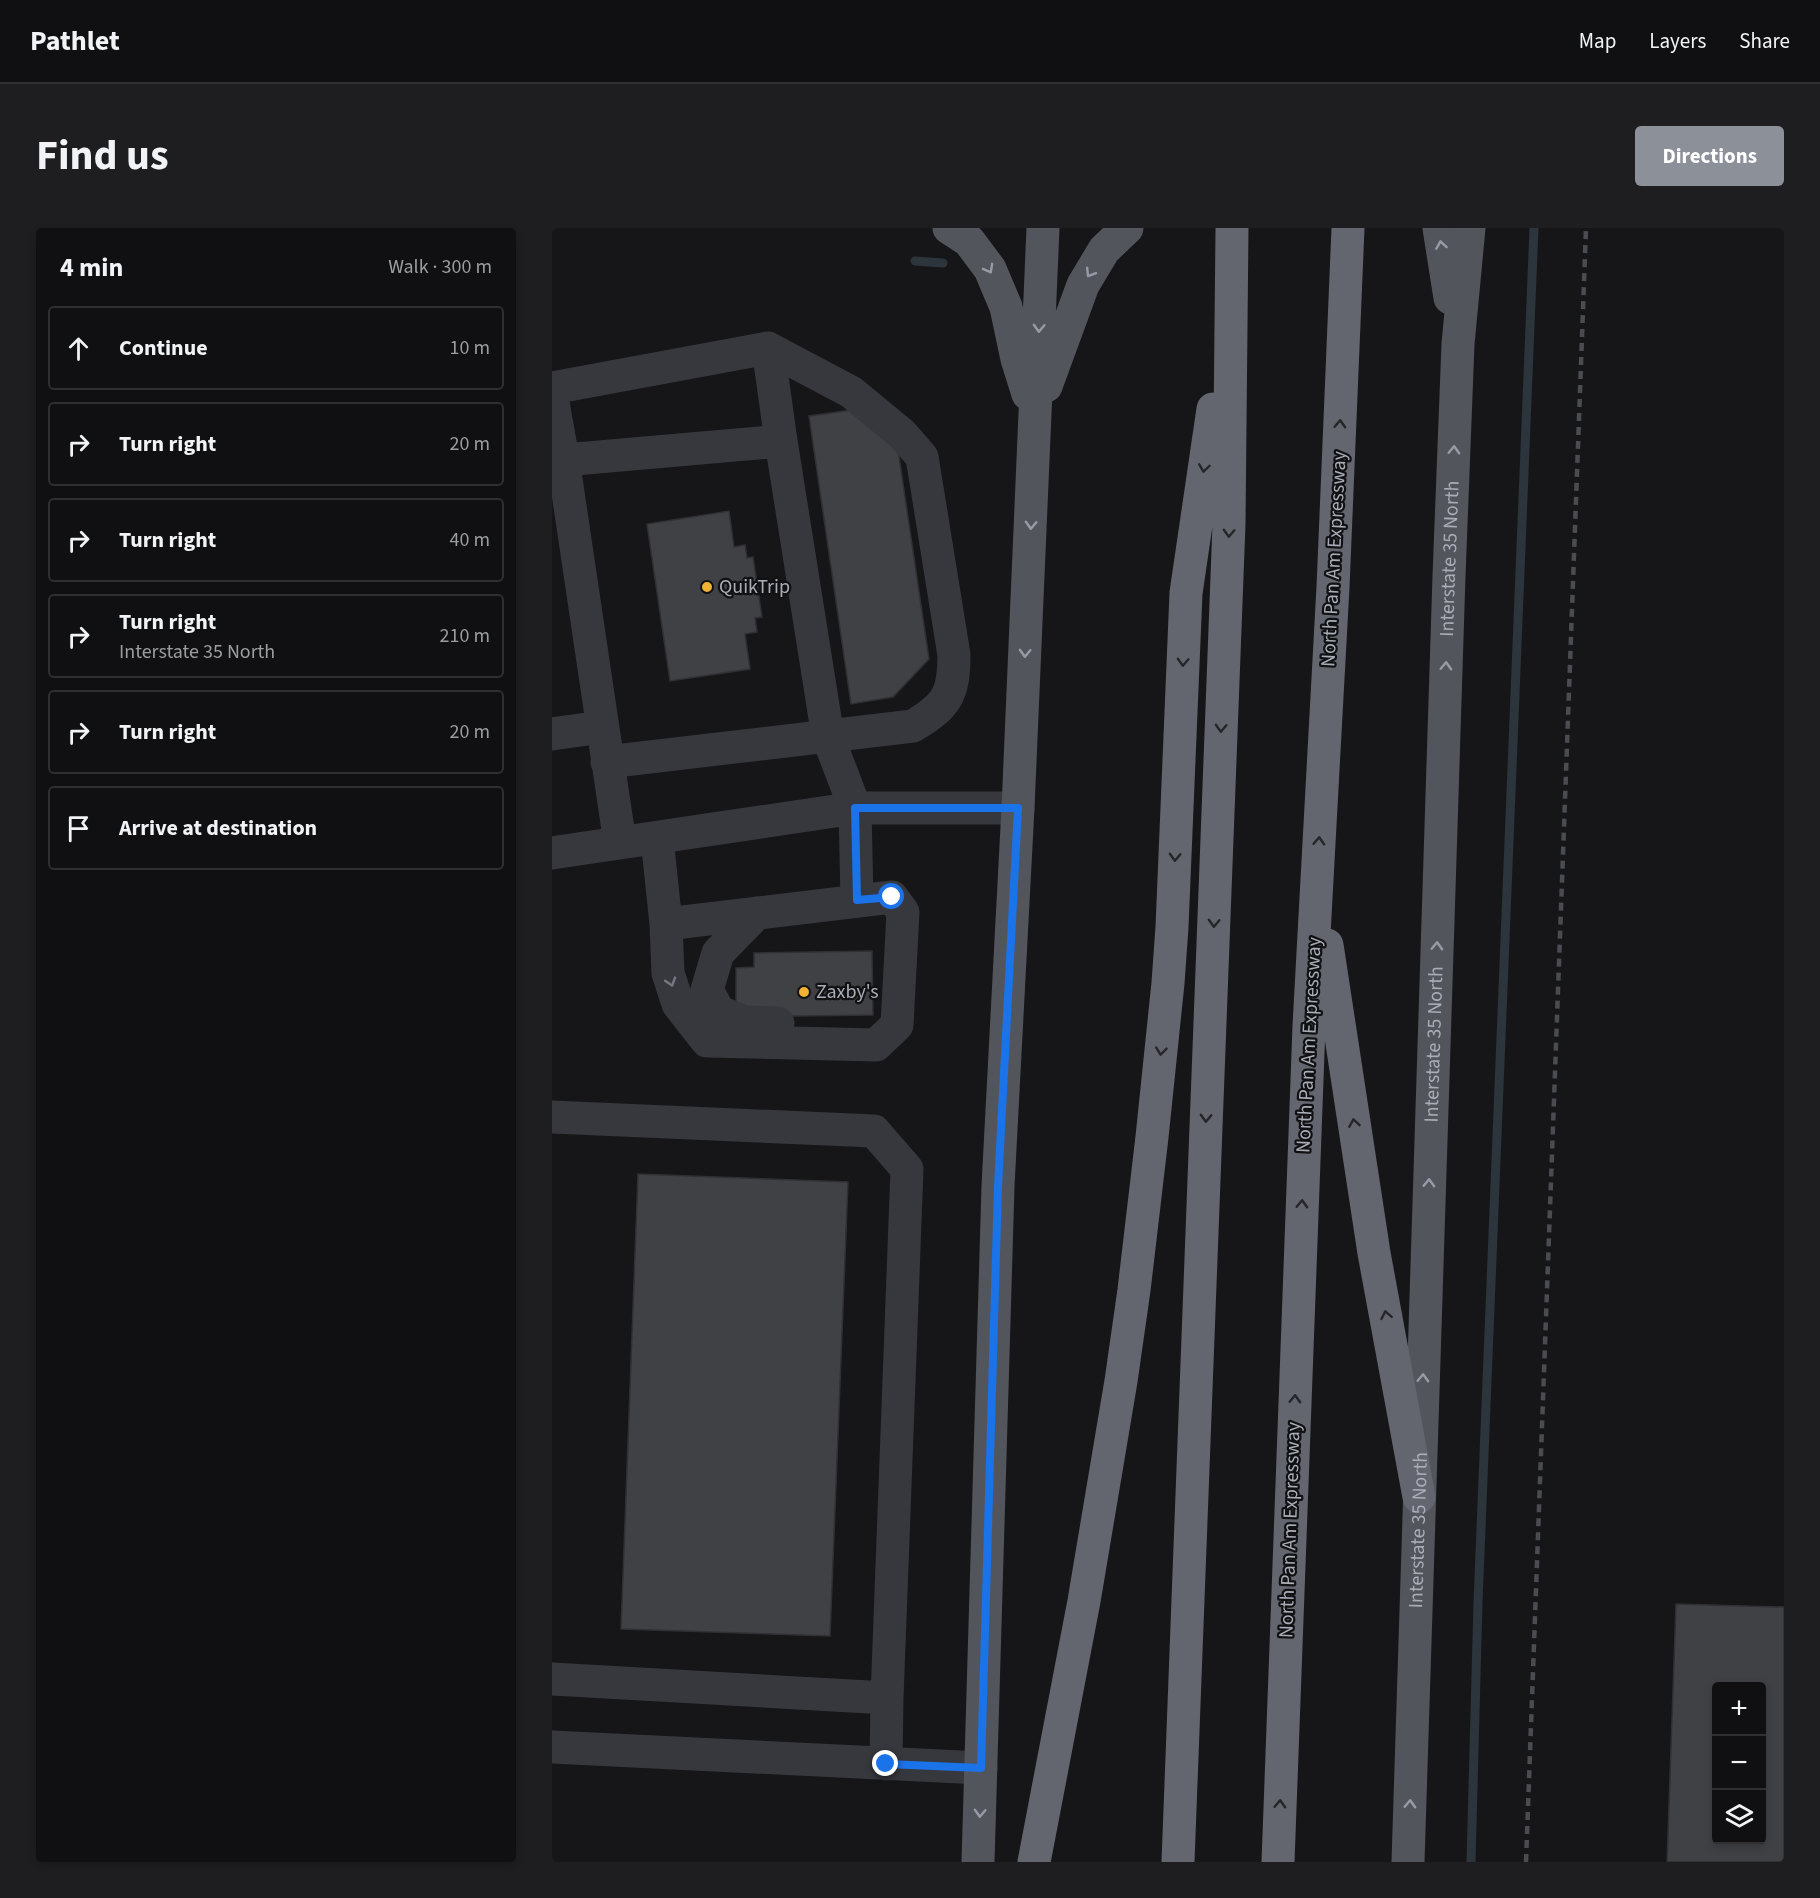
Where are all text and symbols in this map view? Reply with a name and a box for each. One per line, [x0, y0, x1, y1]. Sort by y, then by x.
text: Pathlet [30, 21, 120, 61]
text: Map [1579, 26, 1616, 56]
text: Layers [1649, 26, 1706, 56]
text: Share [1739, 26, 1790, 56]
text: Find us [36, 126, 169, 186]
button: Directions [1635, 126, 1784, 186]
one-way arrow [1436, 240, 1448, 249]
text: 4 min [60, 249, 123, 286]
text: Walk · 300 m [388, 253, 492, 281]
one-way arrow [982, 263, 993, 273]
one-way arrow [1086, 267, 1098, 277]
one-way arrow [1032, 324, 1045, 333]
icon: ahead [62, 332, 95, 365]
text: Continue [119, 332, 208, 364]
text: 10 m [450, 334, 490, 362]
one-way arrow [1333, 419, 1346, 428]
icon: right [62, 428, 95, 461]
text: Turn right [119, 428, 216, 460]
text: 20 m [450, 430, 490, 458]
one-way arrow [1447, 446, 1460, 455]
street label: North Pan Am Expressway [1314, 450, 1354, 668]
one-way arrow [1199, 464, 1211, 473]
street label: Interstate 35 North [1433, 480, 1467, 637]
one-way arrow [1024, 521, 1037, 530]
icon: right [62, 524, 95, 557]
text: Turn right [119, 524, 216, 556]
text: 40 m [450, 526, 490, 554]
one-way arrow [1222, 529, 1235, 538]
place label: QuikTrip [719, 573, 790, 601]
marker: QuikTrip [700, 580, 714, 594]
text: Turn right [119, 606, 216, 638]
icon: right [62, 620, 95, 653]
text: 210 m [440, 622, 490, 650]
text: Interstate 35 North [119, 638, 275, 666]
one-way arrow [1019, 648, 1031, 657]
one-way arrow [1177, 658, 1190, 667]
one-way arrow [1440, 662, 1452, 671]
icon: right [62, 716, 95, 749]
text: Turn right [119, 716, 216, 748]
text: 20 m [450, 718, 490, 746]
one-way arrow [1215, 724, 1228, 733]
icon: arrive [62, 812, 95, 845]
text: Arrive at destination [119, 812, 317, 844]
one-way arrow [1313, 837, 1326, 846]
one-way arrow [1169, 852, 1182, 861]
route start [878, 883, 904, 909]
one-way arrow [1207, 919, 1220, 928]
street label: North Pan Am Expressway [1289, 936, 1329, 1154]
one-way arrow [1431, 941, 1443, 950]
street label: Interstate 35 North [1418, 966, 1451, 1123]
one-way arrow [664, 976, 676, 987]
place label: Zaxby's [816, 978, 879, 1006]
marker: Zaxby's [797, 985, 811, 999]
one-way arrow [1155, 1047, 1168, 1056]
one-way arrow [1200, 1113, 1212, 1122]
one-way arrow [1349, 1118, 1361, 1127]
one-way arrow [1423, 1178, 1436, 1187]
one-way arrow [1296, 1199, 1309, 1208]
one-way arrow [1380, 1310, 1393, 1320]
one-way arrow [1417, 1373, 1430, 1382]
one-way arrow [1289, 1394, 1302, 1403]
street label: North Pan Am Expressway [1272, 1421, 1308, 1639]
street label: Interstate 35 North [1402, 1452, 1435, 1609]
map controls [1712, 1682, 1766, 1844]
button: + [1712, 1682, 1766, 1736]
button: − [1712, 1736, 1766, 1790]
route end [872, 1750, 898, 1776]
button: layers [1712, 1790, 1766, 1844]
one-way arrow [1274, 1799, 1287, 1808]
one-way arrow [1403, 1799, 1416, 1808]
one-way arrow [973, 1808, 986, 1817]

